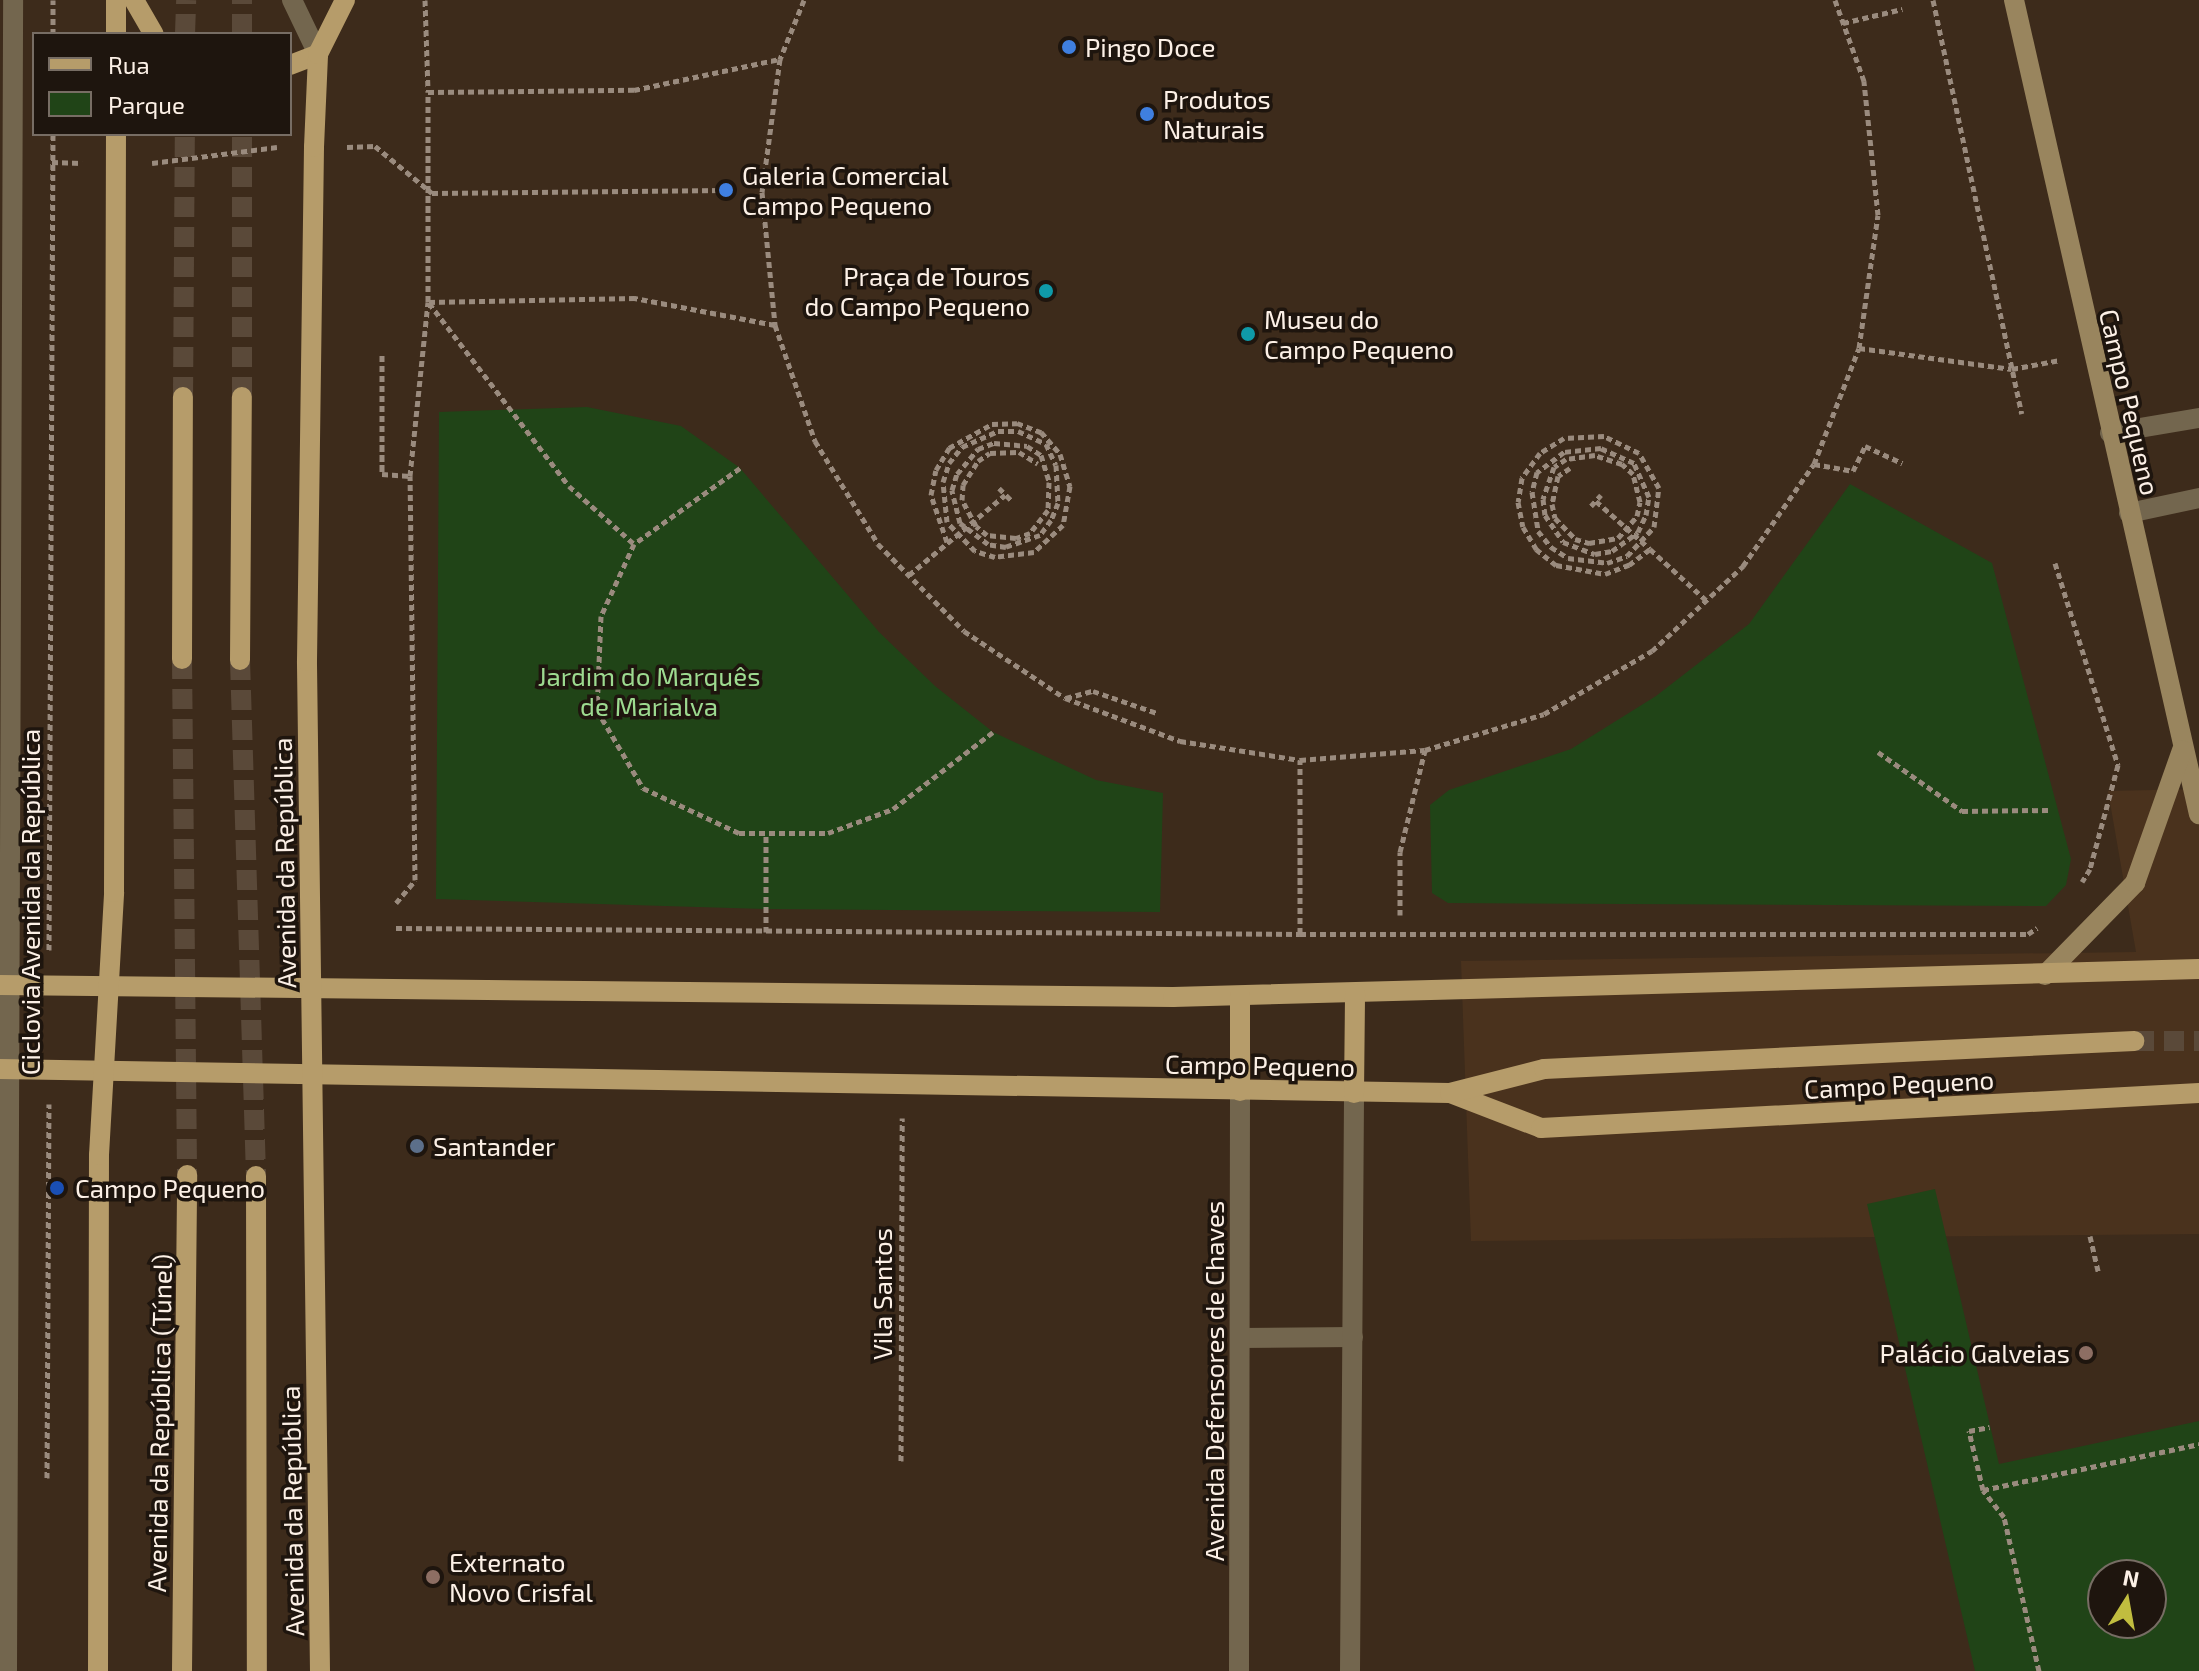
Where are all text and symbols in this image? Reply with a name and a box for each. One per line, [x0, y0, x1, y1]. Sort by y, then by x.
place label: Pingo Doce [1085, 31, 1215, 63]
legend [32, 32, 292, 136]
marker: Pingo Doce [1060, 38, 1078, 56]
text: Rua [108, 50, 150, 79]
place label: Produtos Naturais [1163, 83, 1271, 144]
text: Parque [108, 90, 185, 119]
marker: Produtos Naturais [1138, 105, 1156, 123]
place label: Galeria Comercial Campo Pequeno [742, 159, 949, 220]
marker: Galeria Comercial Campo Pequeno [717, 181, 735, 199]
place label: Praça de Touros do Campo Pequeno [804, 260, 1030, 322]
marker: Praça de Touros do Campo Pequeno [1037, 282, 1055, 300]
place label: Museu do Campo Pequeno [1264, 303, 1454, 364]
street label: Campo Pequeno [2093, 306, 2167, 498]
marker: Museu do Campo Pequeno [1239, 325, 1257, 343]
park label: Jardim do Marquês de Marialva [538, 660, 760, 722]
street label: Ciclovia Avenida da República [14, 728, 46, 1076]
street label: Avenida da República [266, 737, 302, 989]
street label: Campo Pequeno [1165, 1048, 1355, 1082]
street label: Campo Pequeno [1803, 1063, 1995, 1105]
place label: Santander [433, 1130, 556, 1162]
marker: Santander [408, 1137, 426, 1155]
place label: Campo Pequeno [75, 1172, 265, 1204]
marker: Campo Pequeno [46, 1177, 68, 1199]
street label: Avenida Defensores de Chaves [1198, 1201, 1230, 1561]
street label: Vila Santos [866, 1228, 898, 1360]
street label: Avenida da República (Túnel) [140, 1253, 178, 1593]
place label: Palácio Galveias [1879, 1337, 2070, 1369]
marker: Palácio Galveias [2077, 1344, 2095, 1362]
street label: Avenida da República [274, 1385, 310, 1637]
place label: Externato Novo Crisfal [449, 1546, 593, 1608]
north arrow [2087, 1559, 2167, 1639]
text: N [2121, 1563, 2141, 1592]
marker: Externato Novo Crisfal [424, 1568, 442, 1586]

